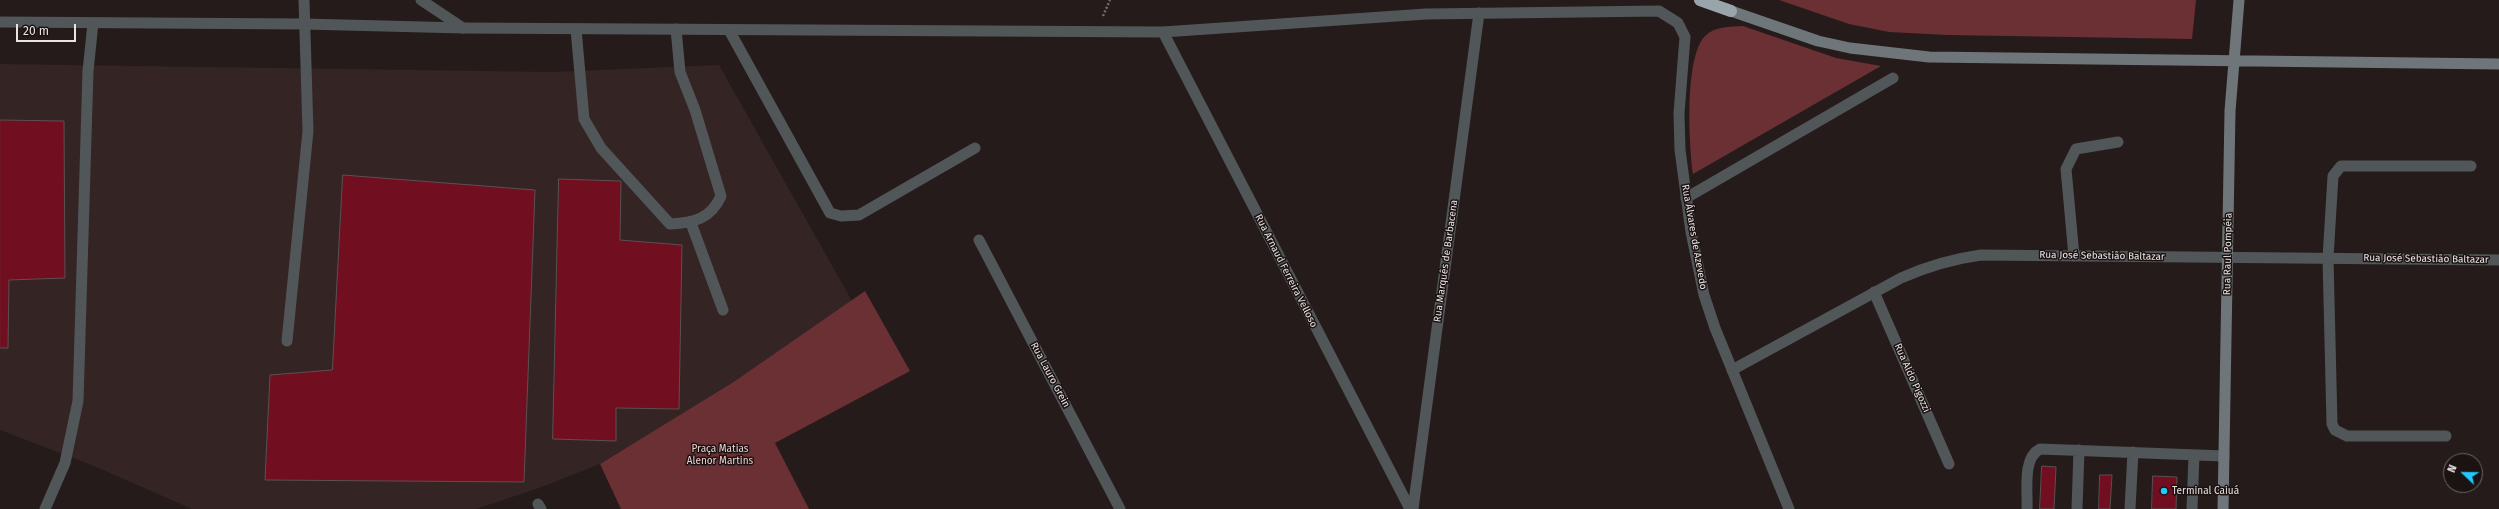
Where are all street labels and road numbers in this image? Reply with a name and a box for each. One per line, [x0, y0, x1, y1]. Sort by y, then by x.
street label: Rua Álvares de Azevedo [1679, 183, 1709, 291]
street label: Rua Marquês de Barbacena [1431, 199, 1461, 323]
street label: Rua Arnaud Ferreira Velloso [1252, 212, 1320, 330]
street label: Rua Raul Pompéia [2221, 213, 2235, 295]
street label: Rua José Sebastião Baltazar [2039, 249, 2165, 263]
street label: Rua José Sebastião Baltazar [2363, 252, 2489, 266]
street label: Rua Lauro Grein [1028, 340, 1072, 410]
street label: Rua Aldo Pigozzi [1891, 342, 1933, 414]

